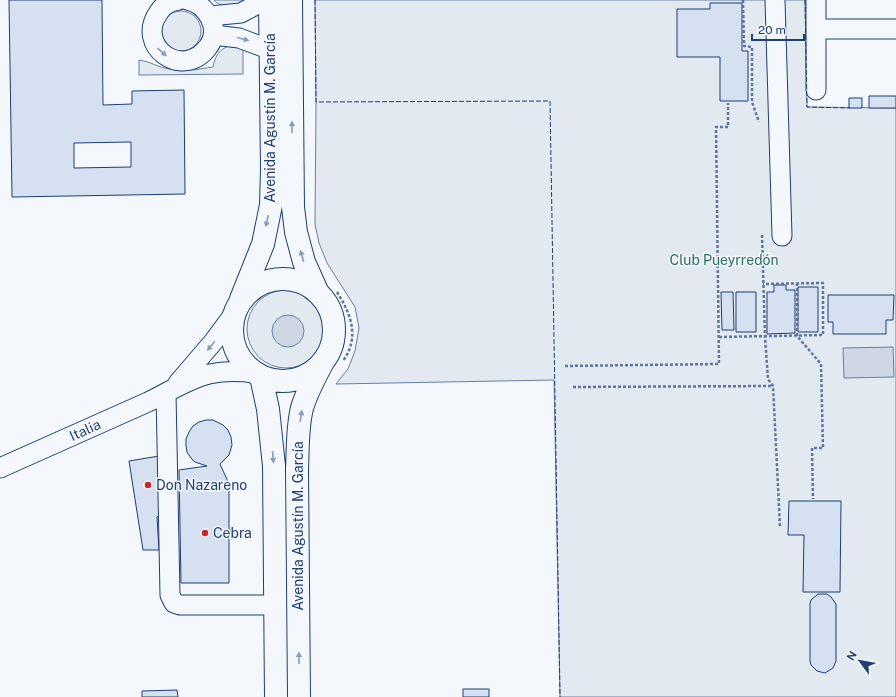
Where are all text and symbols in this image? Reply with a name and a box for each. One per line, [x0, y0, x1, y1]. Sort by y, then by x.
scale bar [752, 16, 804, 42]
text: 20 m [758, 23, 786, 37]
street label: Avenida Agustín M. García [262, 33, 278, 203]
one-way arrow [237, 36, 249, 42]
one-way arrow [157, 48, 167, 57]
one-way arrow [289, 120, 295, 133]
one-way arrow [264, 215, 270, 227]
one-way arrow [299, 249, 305, 261]
park label: Club Pueyrredón [670, 252, 778, 268]
one-way arrow [206, 340, 215, 351]
one-way arrow [298, 410, 304, 422]
street label: Italia [67, 416, 103, 444]
street label: Avenida Agustín M. García [290, 441, 306, 611]
one-way arrow [270, 451, 277, 463]
place label: Don Nazareno [156, 477, 247, 493]
marker: Don Nazareno [143, 480, 153, 490]
place label: Cebra [213, 525, 252, 541]
marker: Cebra [200, 528, 210, 538]
north arrow [840, 641, 880, 681]
text: N [844, 649, 859, 663]
one-way arrow [296, 651, 302, 664]

